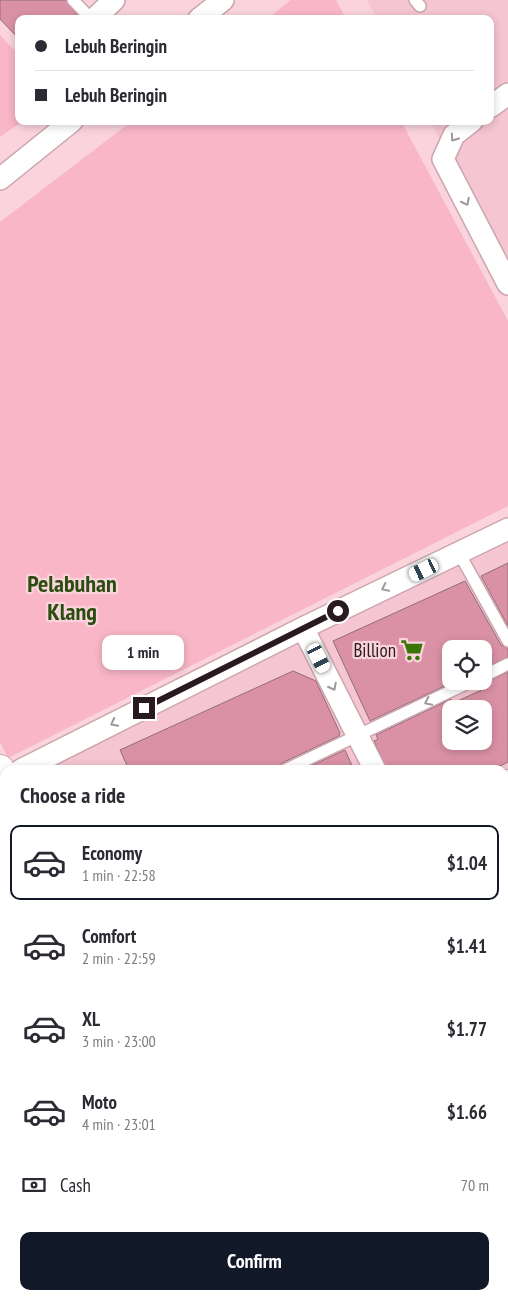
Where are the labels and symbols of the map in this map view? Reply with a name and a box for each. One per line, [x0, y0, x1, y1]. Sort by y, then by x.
one-way arrow [451, 132, 460, 142]
one-way arrow [460, 197, 470, 206]
car [407, 557, 440, 583]
district label: Pelabuhan Klang [27, 568, 117, 627]
one-way arrow [381, 582, 390, 593]
route start [327, 600, 349, 622]
callout: 1 min [103, 636, 185, 670]
supermarket icon: Billion [399, 637, 425, 663]
place label: Billion [353, 638, 396, 662]
car [305, 641, 332, 675]
one-way arrow [327, 681, 337, 690]
one-way arrow [424, 696, 433, 707]
route end [133, 697, 155, 719]
one-way arrow [110, 717, 119, 727]

